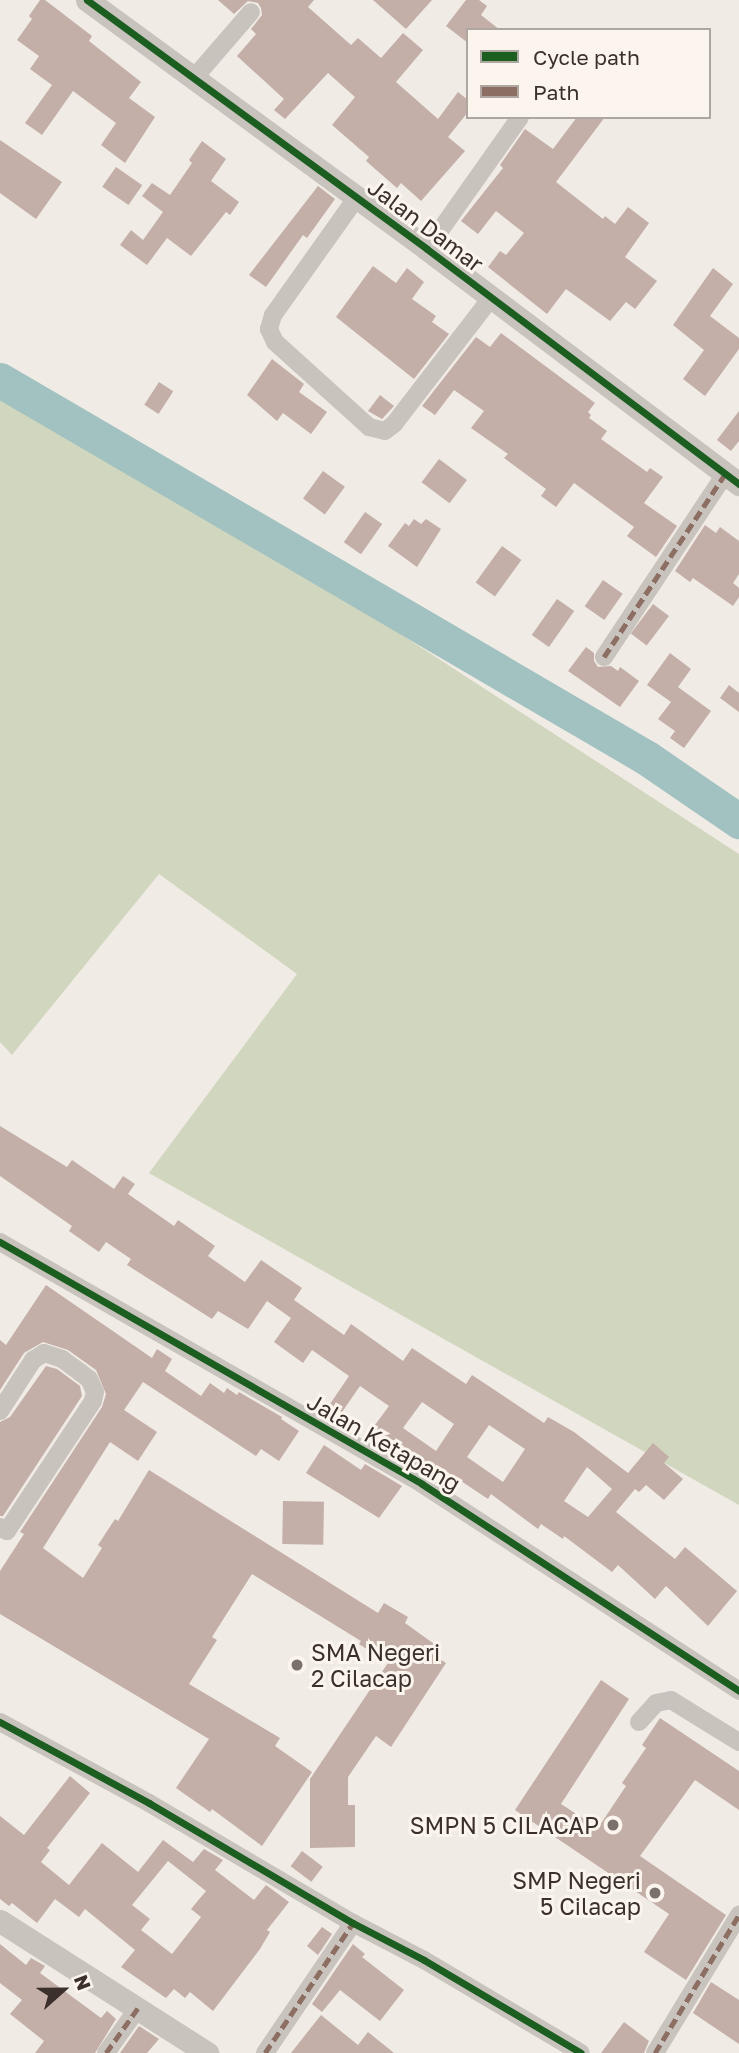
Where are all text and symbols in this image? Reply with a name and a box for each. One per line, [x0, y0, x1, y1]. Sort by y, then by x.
legend [466, 28, 711, 119]
text: Cycle path [533, 44, 640, 70]
text: Path [533, 79, 580, 105]
street label: Jalan Damar [363, 173, 489, 277]
street label: Jalan Ketapang [302, 1387, 466, 1497]
place label: SMA Negeri 2 Cilacap [311, 1638, 440, 1692]
marker: SMA Negeri 2 Cilacap [289, 1657, 305, 1673]
place label: SMPN 5 CILACAP [410, 1811, 599, 1839]
marker: SMPN 5 CILACAP [605, 1817, 621, 1833]
place label: SMP Negeri 5 Cilacap [512, 1866, 641, 1920]
marker: SMP Negeri 5 Cilacap [647, 1885, 663, 1901]
north arrow [28, 1955, 98, 2025]
text: N [70, 1971, 96, 1993]

